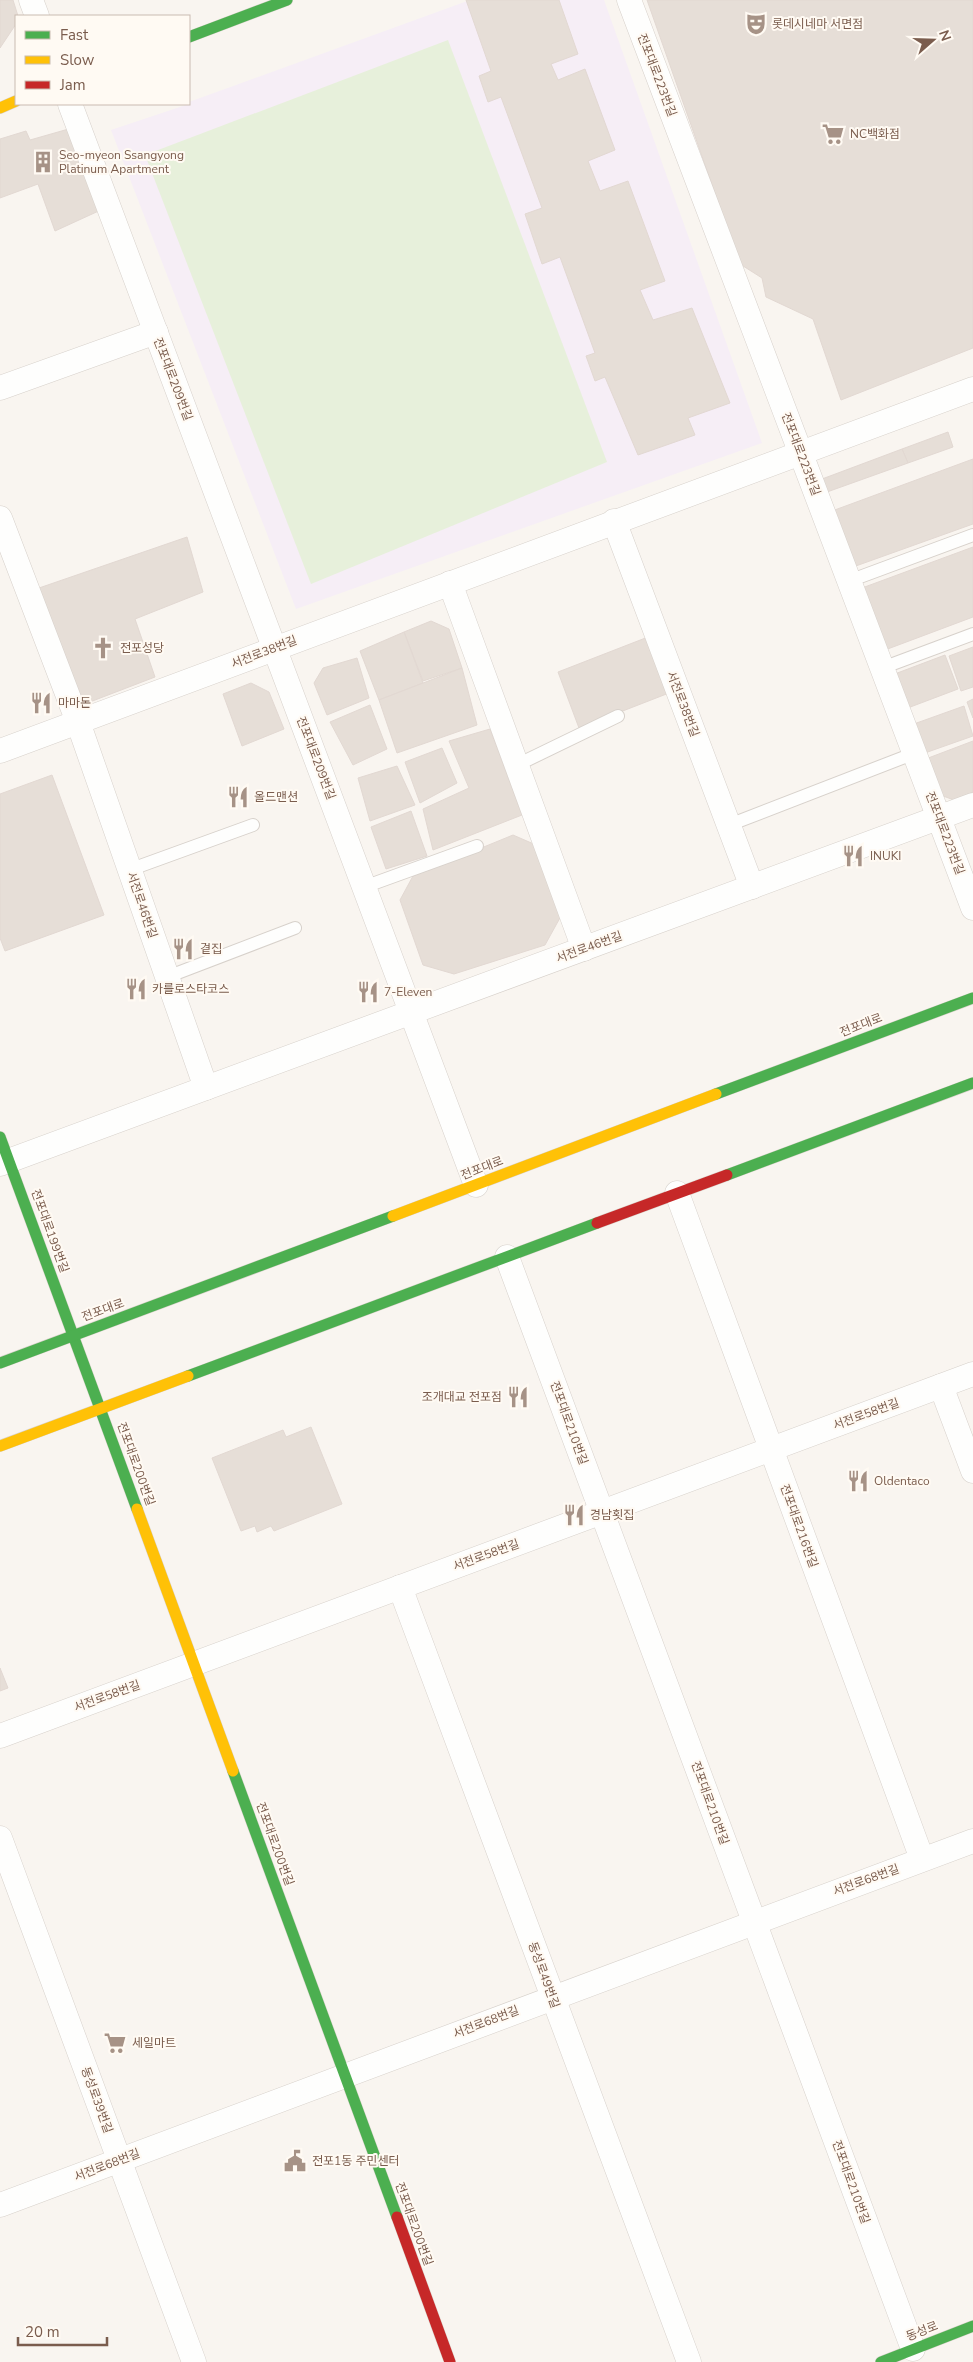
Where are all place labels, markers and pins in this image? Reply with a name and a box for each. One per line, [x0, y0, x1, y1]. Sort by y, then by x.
theatre icon: 롯데시네마 서면점 [743, 11, 769, 37]
place label: 롯데시네마 서면점 [772, 16, 863, 32]
supermarket icon: NC백화점 [820, 121, 846, 147]
place label: NC백화점 [850, 126, 900, 142]
place label: Seo-myeon Ssangyong Platinum Apartment [59, 147, 184, 177]
building icon: Seo-myeon Ssangyong Platinum Apartment [30, 149, 56, 175]
church icon: 전포성당 [90, 635, 116, 661]
place label: 전포성당 [120, 640, 164, 656]
restaurant icon: 마마돈 [28, 690, 54, 716]
place label: 마마돈 [58, 695, 91, 711]
restaurant icon: 올드맨션 [225, 784, 251, 810]
place label: 올드맨션 [254, 789, 298, 805]
restaurant icon: INUKI [840, 843, 866, 869]
place label: INUKI [870, 848, 901, 864]
restaurant icon: 곁집 [170, 936, 196, 962]
place label: 곁집 [200, 941, 222, 957]
restaurant icon: 카를로스타코스 [123, 976, 149, 1002]
restaurant icon: 7-Eleven [355, 979, 381, 1005]
place label: 카를로스타코스 [152, 981, 229, 997]
place label: 7-Eleven [384, 984, 432, 1000]
restaurant icon: 조개대교 전포점 [505, 1384, 531, 1410]
place label: 조개대교 전포점 [422, 1389, 502, 1405]
restaurant icon: Oldentaco [845, 1468, 871, 1494]
place label: Oldentaco [874, 1473, 930, 1489]
restaurant icon: 경남횟집 [561, 1502, 587, 1528]
place label: 경남횟집 [590, 1507, 634, 1523]
supermarket icon: 세일마트 [102, 2030, 128, 2056]
place label: 세일마트 [132, 2035, 176, 2051]
public building icon: 전포1동 주민센터 [282, 2148, 308, 2174]
place label: 전포1동 주민센터 [312, 2153, 400, 2169]

